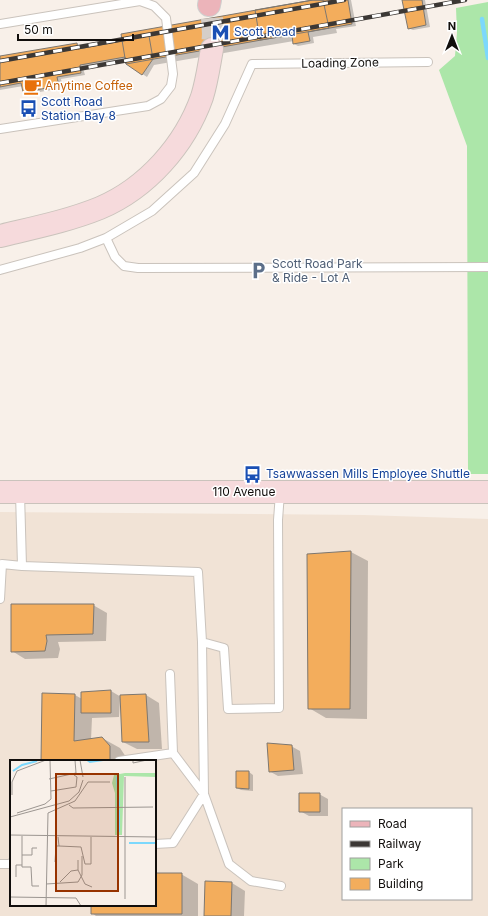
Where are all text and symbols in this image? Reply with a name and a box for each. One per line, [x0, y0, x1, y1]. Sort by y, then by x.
scale bar [18, 16, 133, 42]
north arrow [432, 16, 472, 56]
text: N [448, 19, 456, 33]
text: 50 m [24, 22, 53, 37]
metro station icon: Scott Road [211, 22, 231, 42]
place label: Scott Road [234, 24, 296, 39]
street label: Loading Zone [301, 54, 379, 71]
cafe icon: Anytime Coffee [22, 76, 42, 96]
place label: Anytime Coffee [45, 78, 133, 93]
place label: Scott Road Station Bay 8 [41, 94, 116, 123]
bus stop icon: Scott Road Station Bay 8 [18, 99, 38, 119]
place label: Scott Road Park & Ride - Lot A [272, 256, 363, 285]
parking icon: Scott Road Park & Ride - Lot A [249, 261, 269, 281]
bus stop icon: Tsawwassen Mills Employee Shuttle [243, 464, 263, 484]
place label: Tsawwassen Mills Employee Shuttle [266, 466, 470, 481]
street label: 110 Avenue [213, 484, 275, 499]
inset map [10, 760, 156, 906]
legend [342, 808, 472, 900]
text: Road [378, 816, 407, 831]
text: Railway [378, 836, 422, 851]
text: Park [378, 856, 404, 871]
text: Building [378, 876, 423, 891]

